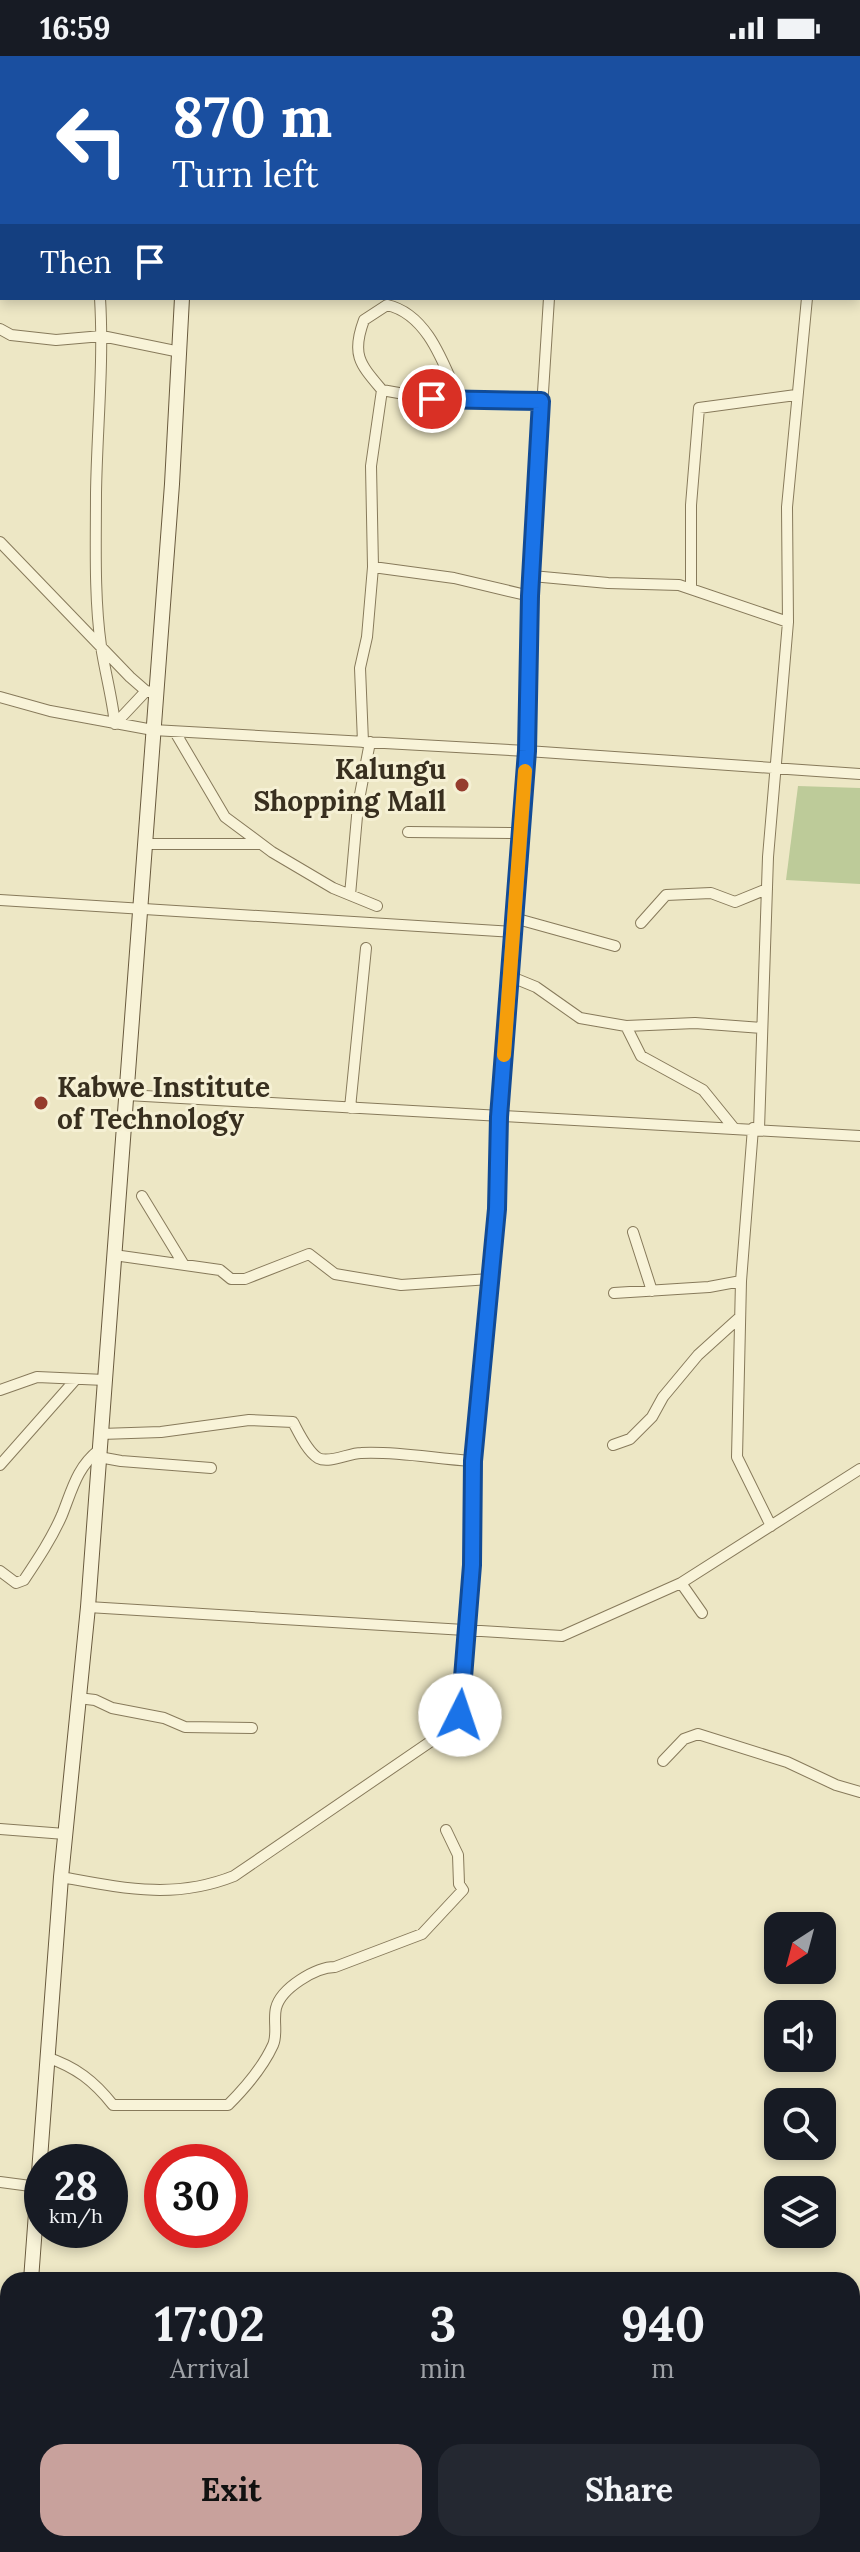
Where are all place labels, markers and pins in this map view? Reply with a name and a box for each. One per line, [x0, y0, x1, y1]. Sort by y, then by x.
pin [398, 365, 466, 433]
place label: Kalungu Shopping Mall [253, 751, 446, 819]
marker: Kalungu Shopping Mall [453, 776, 471, 794]
place label: Kabwe Institute of Technology [57, 1069, 270, 1137]
marker: Kabwe Institute of Technology [32, 1094, 50, 1112]

